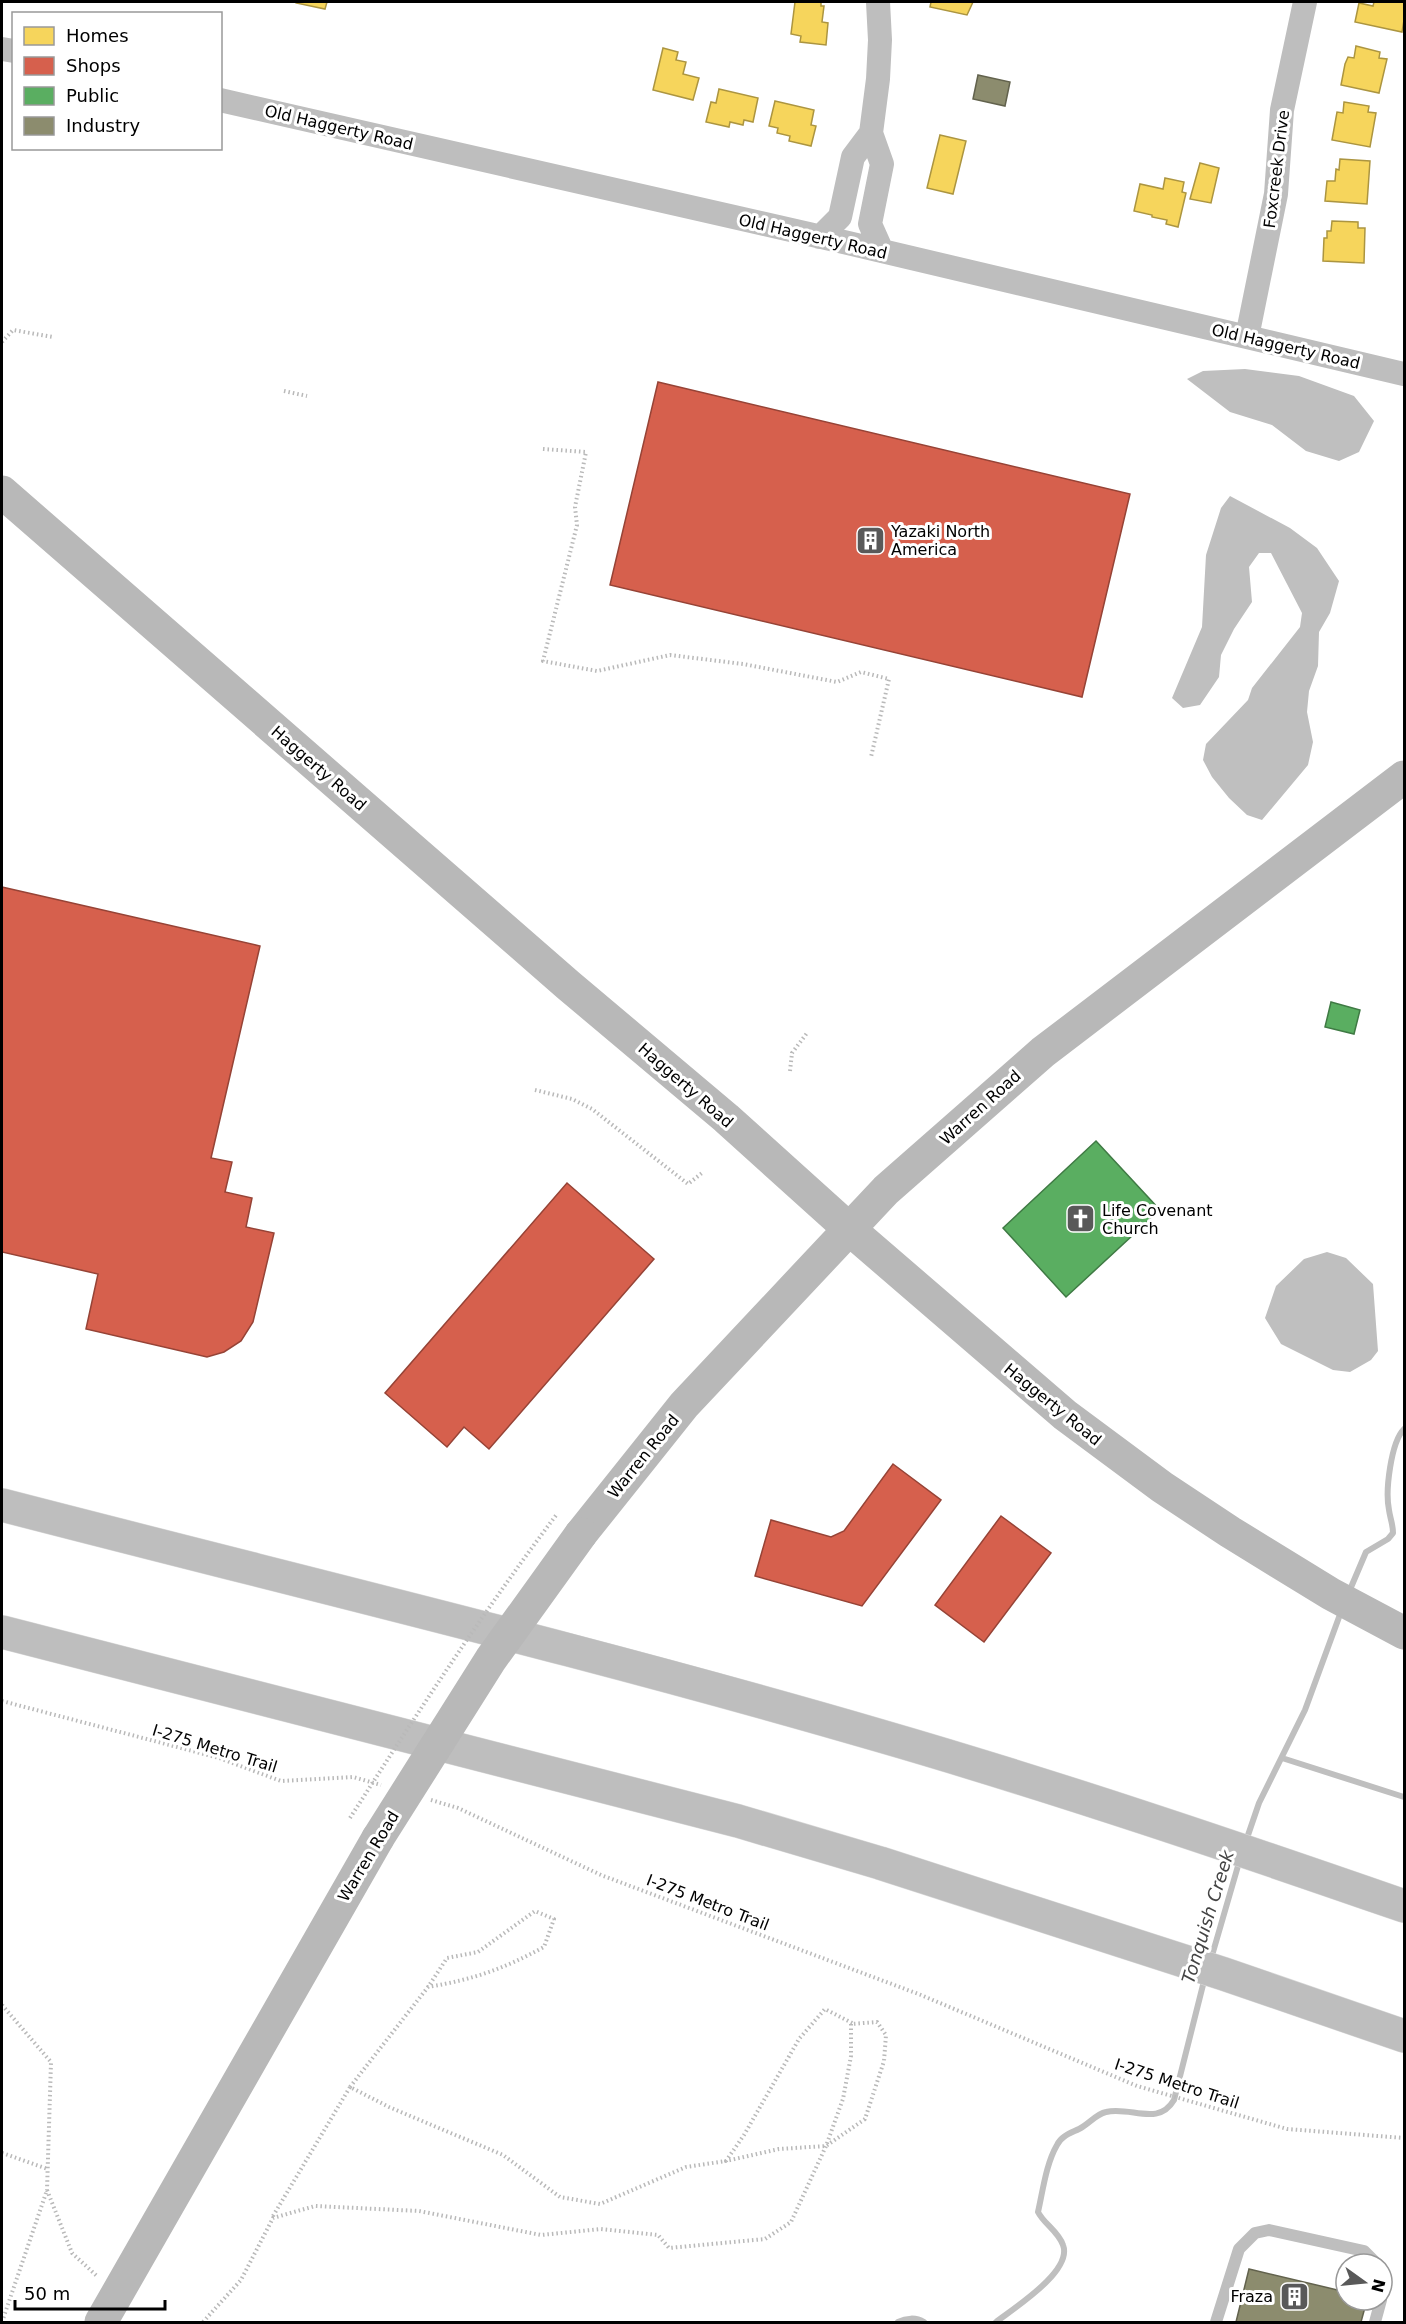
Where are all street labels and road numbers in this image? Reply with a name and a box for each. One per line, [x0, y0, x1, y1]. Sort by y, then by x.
street label: Old Haggerty Road [263, 101, 415, 154]
street label: Foxcreek Drive [1260, 109, 1293, 229]
street label: Old Haggerty Road [737, 210, 889, 263]
street label: Old Haggerty Road [1210, 320, 1362, 373]
street label: Haggerty Road [267, 722, 370, 815]
street label: Haggerty Road [634, 1039, 737, 1132]
street label: Warren Road [936, 1066, 1025, 1149]
street label: Haggerty Road [1000, 1359, 1105, 1449]
street label: Warren Road [604, 1411, 683, 1502]
street label: I-275 Metro Trail [150, 1720, 280, 1777]
street label: Warren Road [334, 1808, 403, 1905]
street label: I-275 Metro Trail [644, 1870, 772, 1935]
street label: I-275 Metro Trail [1112, 2054, 1242, 2113]

